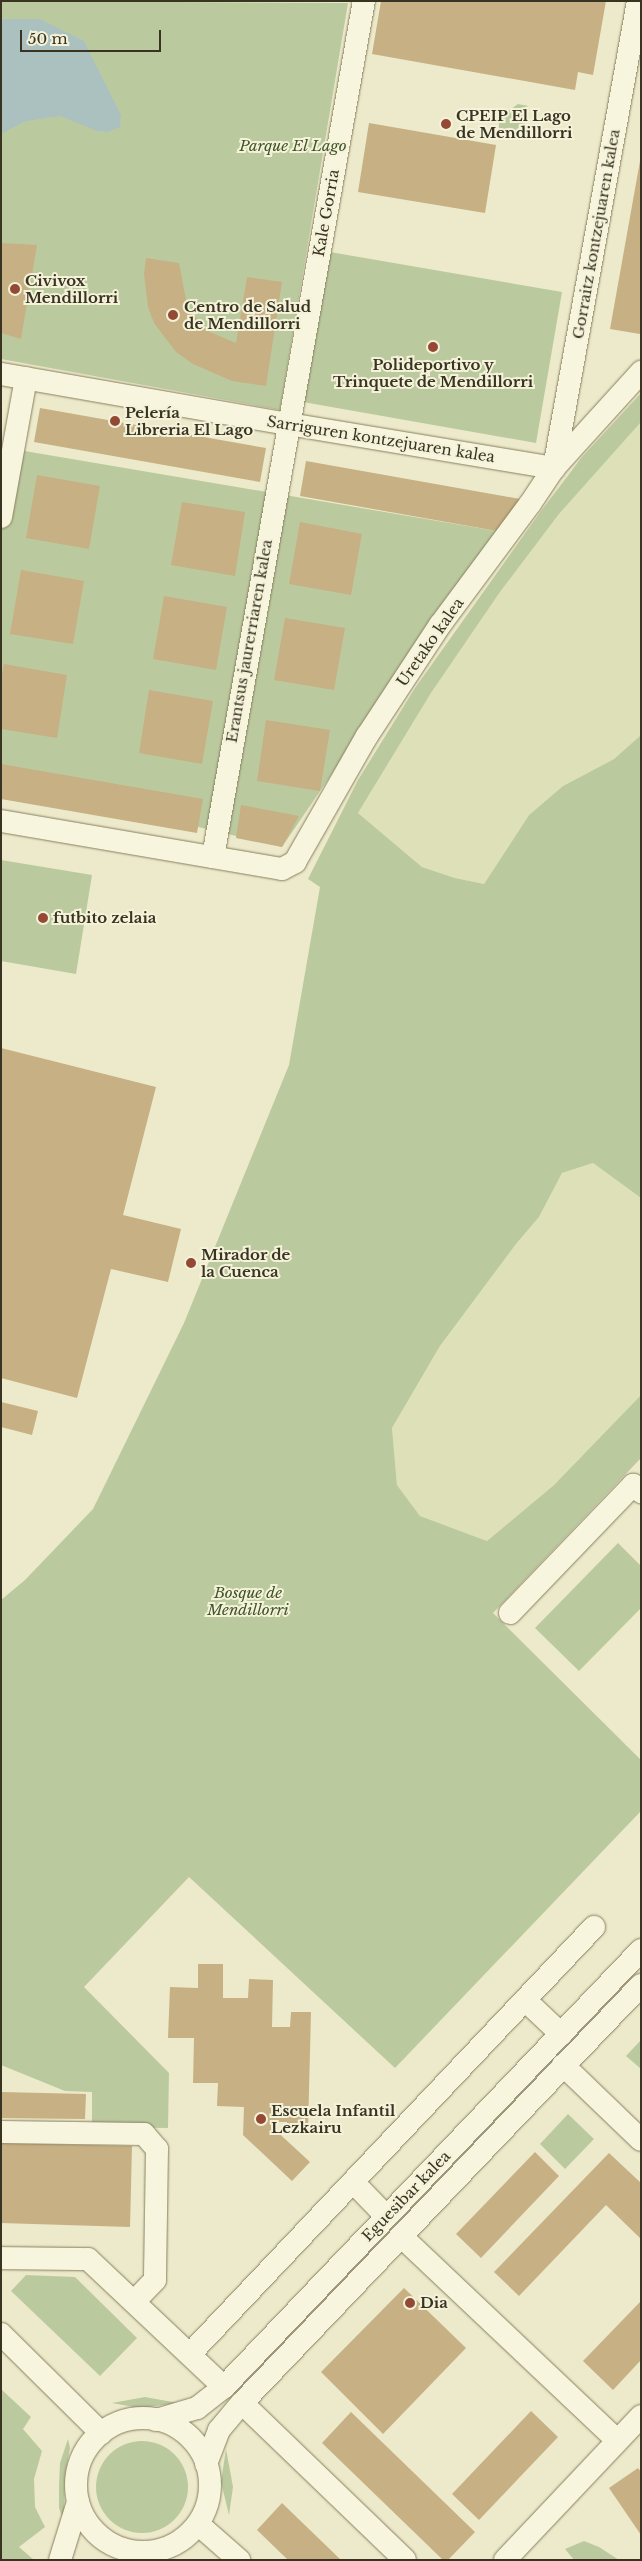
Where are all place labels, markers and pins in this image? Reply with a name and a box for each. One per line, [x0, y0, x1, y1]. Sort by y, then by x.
place label: CPEIP El Lago de Mendillorri [456, 106, 572, 141]
marker: CPEIP El Lago de Mendillorri [440, 118, 452, 130]
place label: Civivox Mendillorri [25, 271, 118, 306]
marker: Civivox Mendillorri [9, 283, 21, 295]
place label: Centro de Salud de Mendillorri [184, 297, 311, 332]
marker: Centro de Salud de Mendillorri [166, 308, 180, 322]
marker: Polideportivo y Trinquete de Mendillorri [427, 341, 439, 353]
place label: Polideportivo y Trinquete de Mendillorri [333, 355, 533, 390]
place label: Pelería Libreria El Lago [125, 403, 253, 438]
marker: Pelería Libreria El Lago [109, 415, 121, 427]
place label: futbito zelaia [53, 909, 156, 927]
marker: futbito zelaia [37, 912, 49, 924]
place label: Mirador de la Cuenca [201, 1245, 291, 1280]
marker: Mirador de la Cuenca [185, 1257, 197, 1269]
place label: Escuela Infantil Lezkairu [271, 2101, 395, 2136]
marker: Escuela Infantil Lezkairu [255, 2113, 267, 2125]
place label: Dia [420, 2294, 448, 2312]
marker: Dia [404, 2297, 416, 2309]

